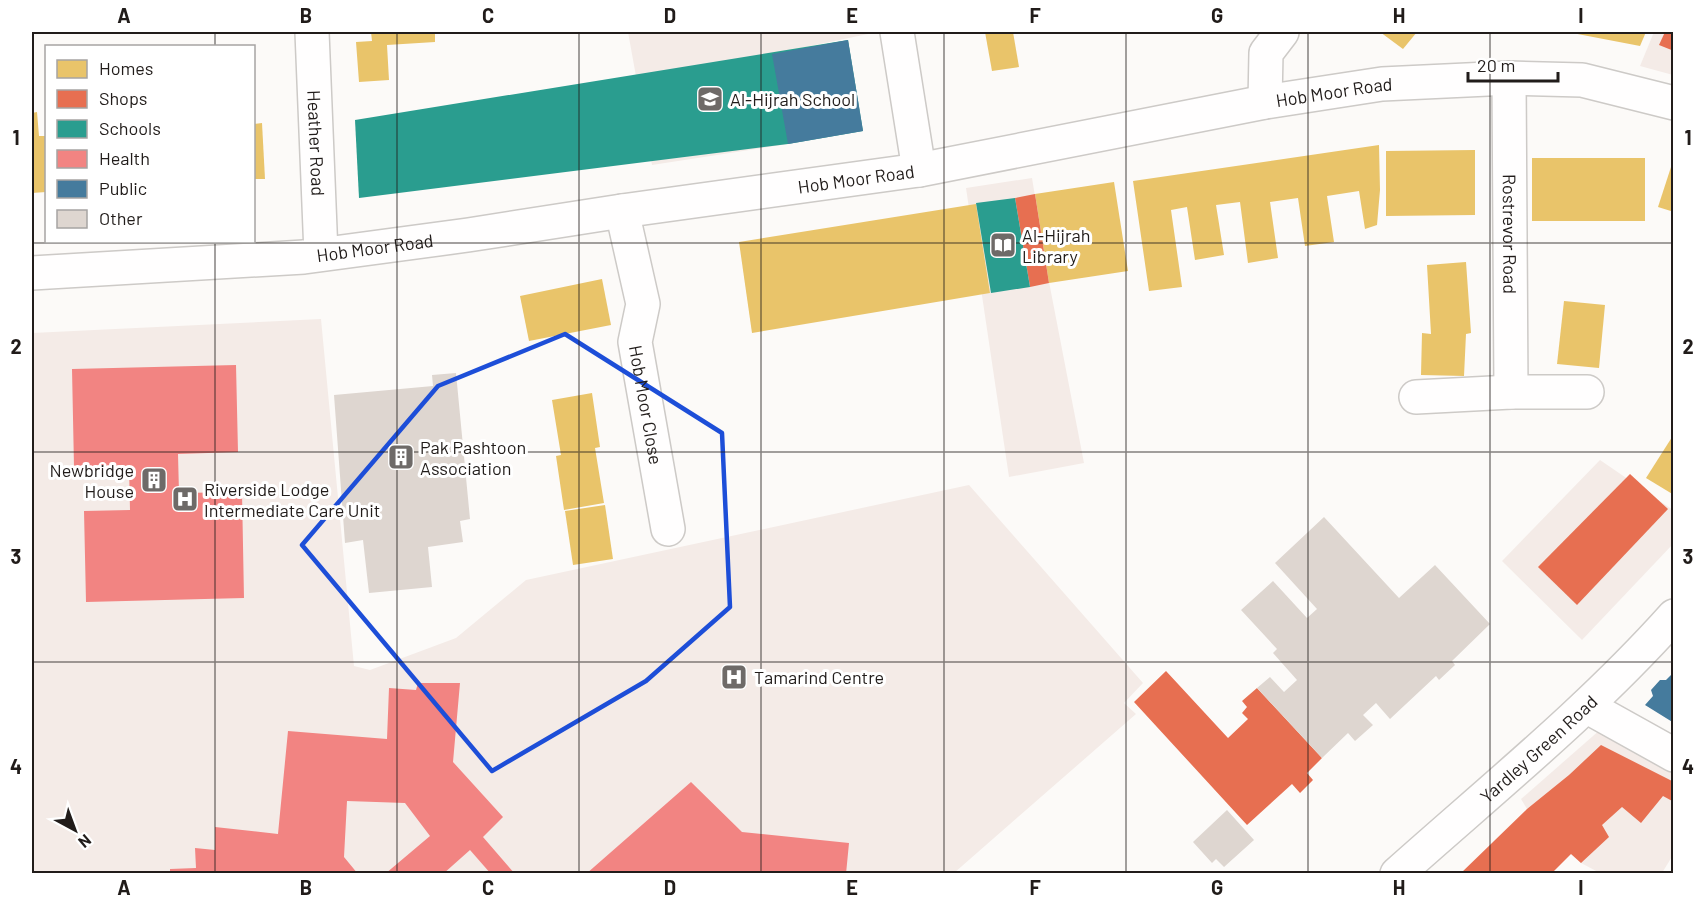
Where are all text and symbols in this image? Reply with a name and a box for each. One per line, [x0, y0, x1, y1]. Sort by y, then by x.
text: A [117, 3, 131, 27]
text: B [300, 3, 312, 27]
text: C [482, 3, 494, 27]
text: D [664, 3, 676, 27]
text: E [846, 3, 858, 27]
text: F [1029, 3, 1041, 27]
text: G [1211, 3, 1223, 27]
text: H [1393, 3, 1405, 27]
text: I [1578, 3, 1584, 27]
legend [45, 45, 255, 243]
scale bar [1468, 45, 1558, 83]
text: 20 m [1477, 54, 1515, 76]
text: Homes [99, 57, 153, 79]
street label: Hob Moor Road [1274, 73, 1393, 111]
school or university icon: Al-Hijrah School [695, 84, 725, 114]
text: Shops [99, 87, 148, 109]
place label: Al-Hijrah School [730, 88, 855, 110]
street label: Heather Road [303, 89, 330, 196]
text: Schools [99, 117, 161, 139]
text: 1 [12, 125, 20, 149]
text: 1 [1684, 125, 1692, 149]
text: Health [99, 147, 150, 169]
street label: Hob Moor Road [796, 160, 916, 198]
street label: Rostrevor Road [1499, 174, 1521, 294]
text: Public [99, 177, 147, 199]
text: Other [99, 207, 143, 229]
place label: Al-Hijrah Library [1022, 224, 1090, 267]
street label: Hob Moor Road [315, 229, 435, 266]
library icon: Al-Hijrah Library [988, 230, 1018, 260]
text: 2 [10, 334, 22, 358]
text: 2 [1682, 334, 1694, 358]
street label: Hob Moor Close [625, 343, 667, 466]
place label: Pak Pashtoon Association [420, 436, 526, 479]
building icon: Pak Pashtoon Association [386, 442, 416, 472]
place label: Newbridge House [49, 459, 134, 502]
building icon: Newbridge House [139, 465, 169, 495]
place label: Riverside Lodge Intermediate Care Unit [204, 478, 380, 521]
hospital icon: Riverside Lodge Intermediate Care Unit [170, 484, 200, 514]
text: 3 [11, 544, 21, 568]
text: 3 [1683, 544, 1693, 568]
hospital icon: Tamarind Centre [719, 662, 749, 692]
place label: Tamarind Centre [754, 666, 884, 688]
street label: Yardley Green Road [1475, 690, 1602, 807]
text: 4 [10, 754, 22, 778]
text: 4 [1682, 754, 1694, 778]
north arrow [45, 800, 105, 860]
text: N [75, 831, 95, 852]
text: A [117, 875, 131, 899]
text: B [300, 875, 312, 899]
text: C [482, 875, 494, 899]
text: D [664, 875, 676, 899]
text: E [846, 875, 858, 899]
text: F [1029, 875, 1041, 899]
text: G [1211, 875, 1223, 899]
text: H [1393, 875, 1405, 899]
text: I [1578, 875, 1584, 899]

